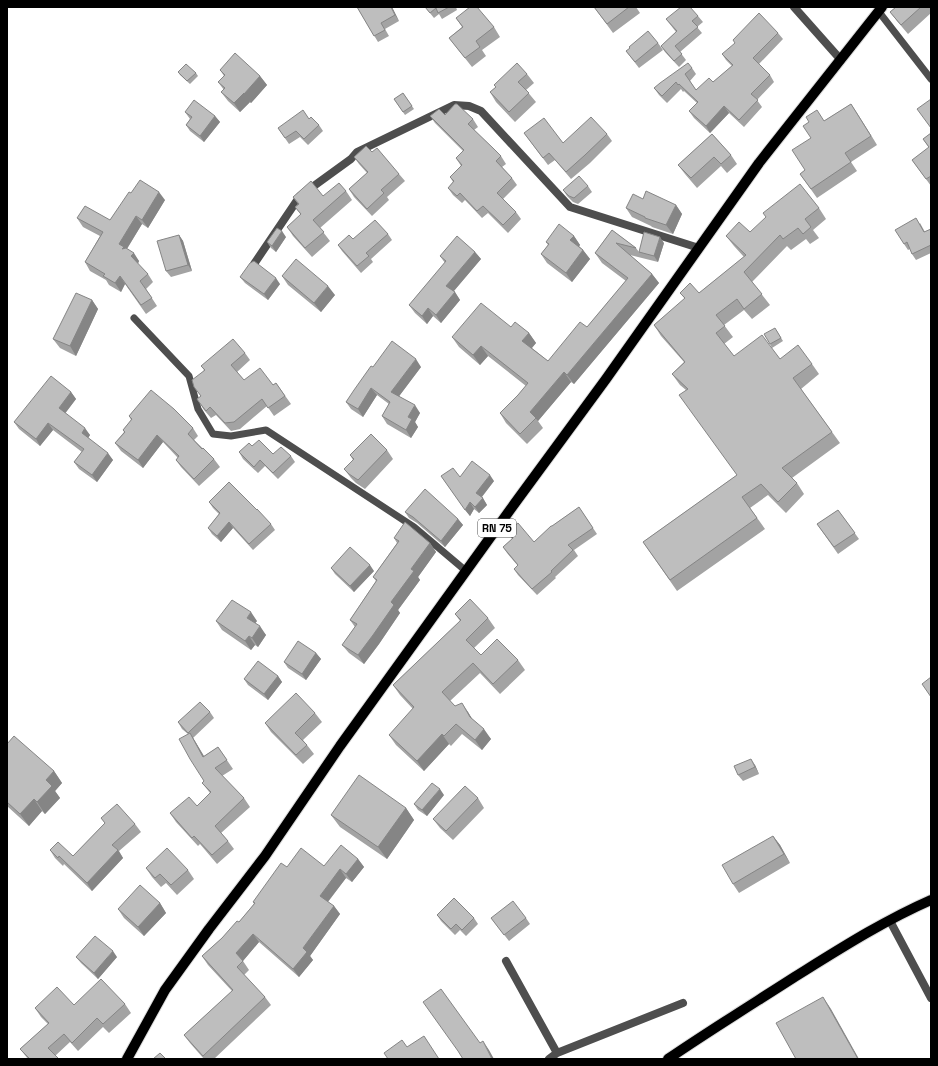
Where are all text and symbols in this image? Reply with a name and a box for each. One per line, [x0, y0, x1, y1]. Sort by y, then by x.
road number: RN 75 [478, 519, 516, 537]

